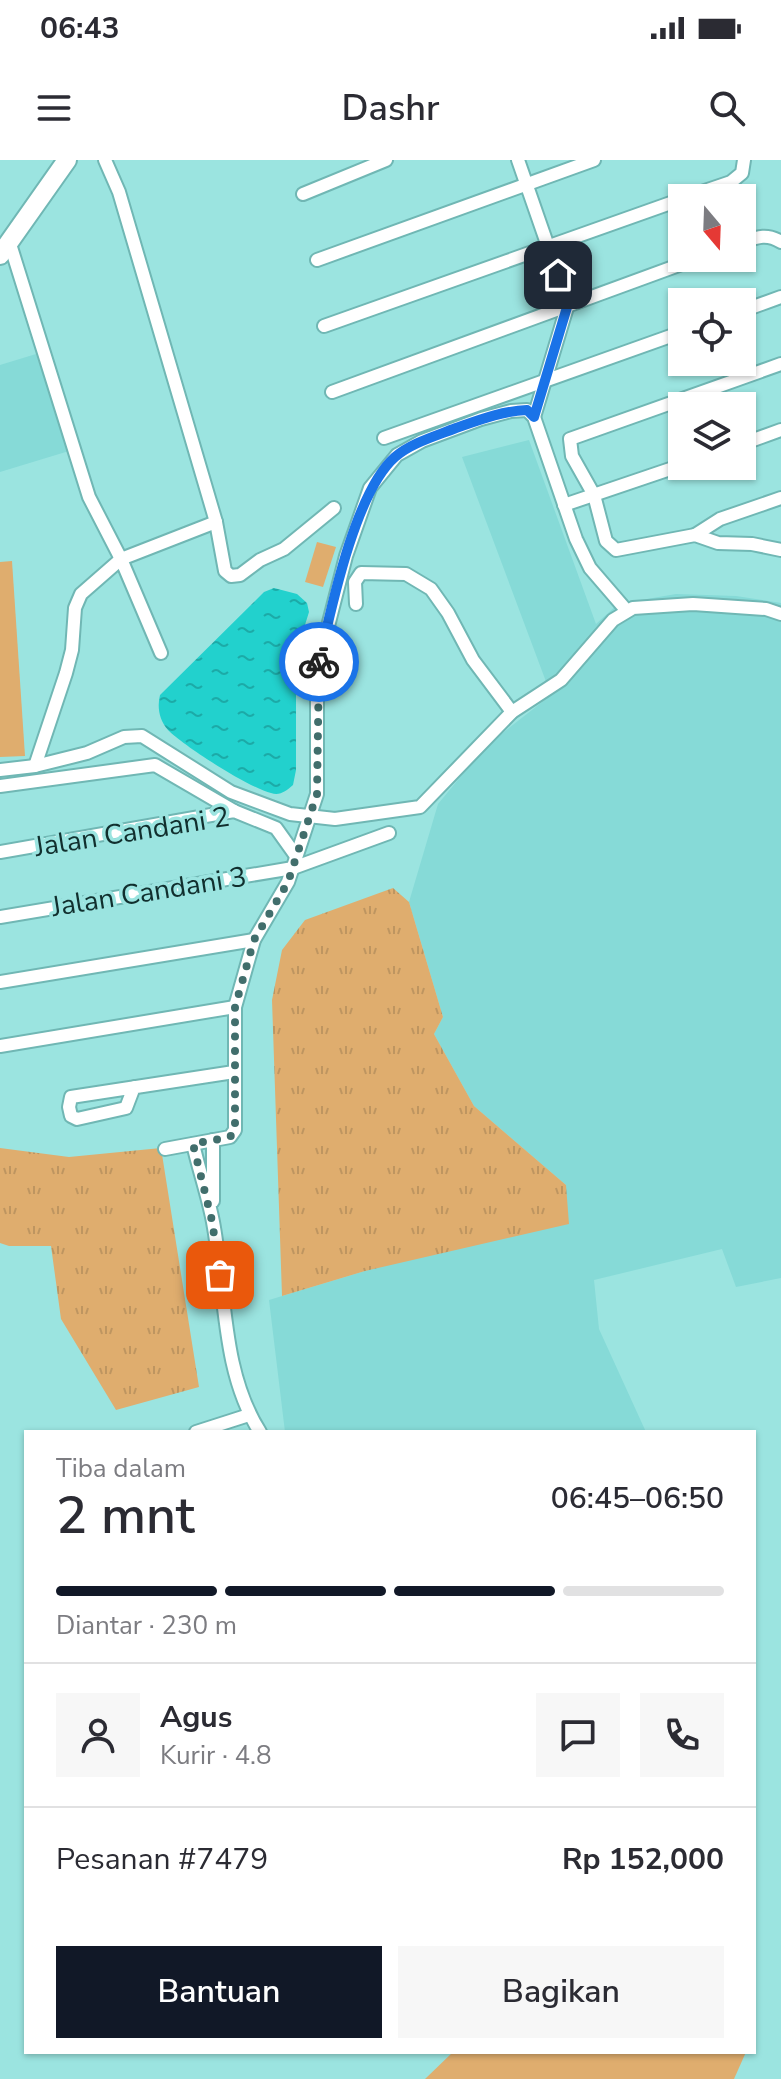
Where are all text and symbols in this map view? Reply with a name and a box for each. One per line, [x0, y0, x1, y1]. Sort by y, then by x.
text: 06:43 [40, 8, 119, 49]
text: Dashr [342, 84, 439, 133]
icon: menu [32, 86, 76, 130]
icon: search [705, 86, 749, 130]
north arrow [668, 184, 756, 272]
map controls [668, 184, 756, 480]
pin [524, 241, 592, 309]
icon: home [536, 253, 580, 297]
button: locate [668, 288, 756, 376]
button: layers [668, 392, 756, 480]
courier [279, 622, 359, 702]
icon: bike [297, 640, 341, 684]
street label: Jalan Candani 2 [31, 798, 232, 866]
street label: Jalan Candani 3 [48, 858, 249, 926]
pin [186, 1241, 254, 1309]
icon: bag [198, 1253, 242, 1297]
text: Tiba dalam [56, 1451, 186, 1486]
text: 06:45–06:50 [551, 1478, 724, 1519]
text: 2 mnt [56, 1480, 195, 1551]
text: Diantar · 230 m [56, 1608, 237, 1643]
button: person [56, 1693, 140, 1777]
button: chat [536, 1693, 620, 1777]
button: phone [640, 1693, 724, 1777]
text: Agus [160, 1697, 232, 1738]
text: Kurir · 4.8 [160, 1738, 272, 1773]
text: Pesanan #7479 [56, 1839, 268, 1880]
text: Rp 152,000 [562, 1839, 724, 1880]
button: Bantuan [56, 1946, 382, 2038]
button: Bagikan [398, 1946, 724, 2038]

